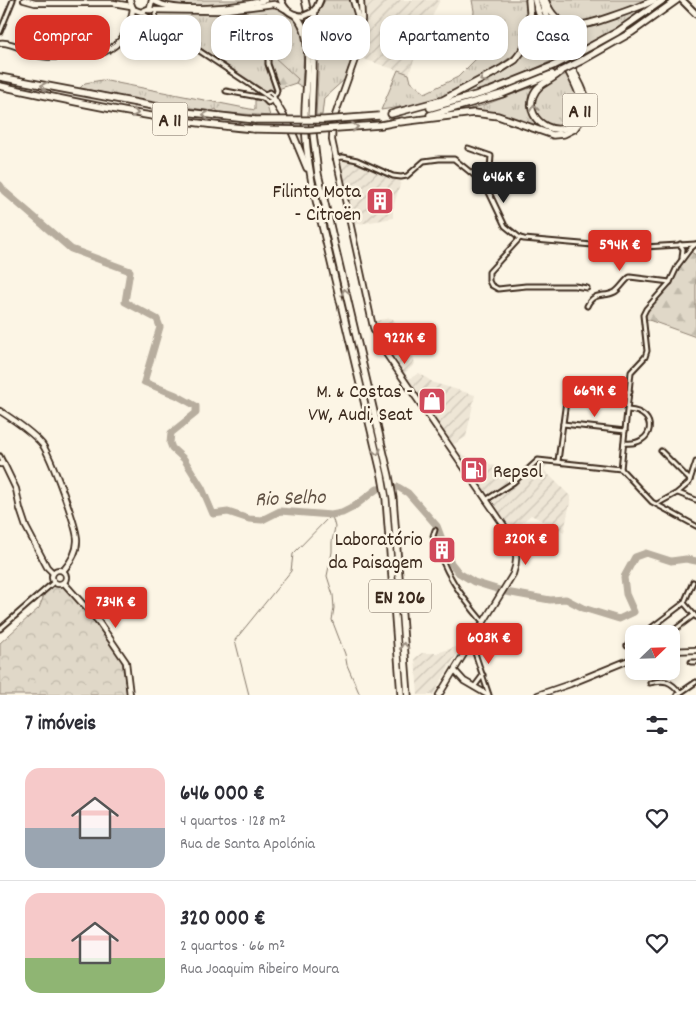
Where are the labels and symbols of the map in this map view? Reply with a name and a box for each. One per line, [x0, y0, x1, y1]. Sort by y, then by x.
one-way arrow [480, 73, 489, 83]
one-way arrow [40, 82, 49, 92]
road number: A 11 [562, 94, 598, 126]
road number: A 11 [152, 102, 188, 136]
one-way arrow [529, 103, 539, 112]
one-way arrow [131, 107, 140, 117]
one-way arrow [202, 111, 211, 121]
one-way arrow [351, 122, 359, 133]
pin: 646K € [463, 162, 545, 204]
place label: Filinto Mota - Citroën [273, 179, 362, 230]
building icon: Filinto Mota - Citroën [365, 186, 395, 216]
pin: 594K € [579, 230, 661, 272]
one-way arrow [340, 288, 351, 297]
pin: 922K € [364, 322, 446, 365]
pin: 669K € [554, 376, 636, 418]
place label: M. & Costas - VW, Audi, Seat [308, 379, 413, 430]
shop icon: M. & Costas - VW, Audi, Seat [417, 386, 447, 416]
one-way arrow [371, 447, 382, 456]
fuel station icon: Repsol [459, 455, 489, 485]
place label: Repsol [493, 459, 543, 487]
water label: Rio Selho [254, 484, 328, 516]
pin: 320K € [485, 524, 567, 566]
place label: Laboratório da Paisagem [328, 527, 423, 578]
building icon: Laboratório da Paisagem [427, 535, 457, 565]
road number: EN 206 [369, 580, 431, 612]
pin: 734K € [75, 586, 157, 629]
pin: 603K € [448, 622, 530, 665]
north arrow [625, 625, 680, 680]
one-way arrow [399, 642, 410, 650]

